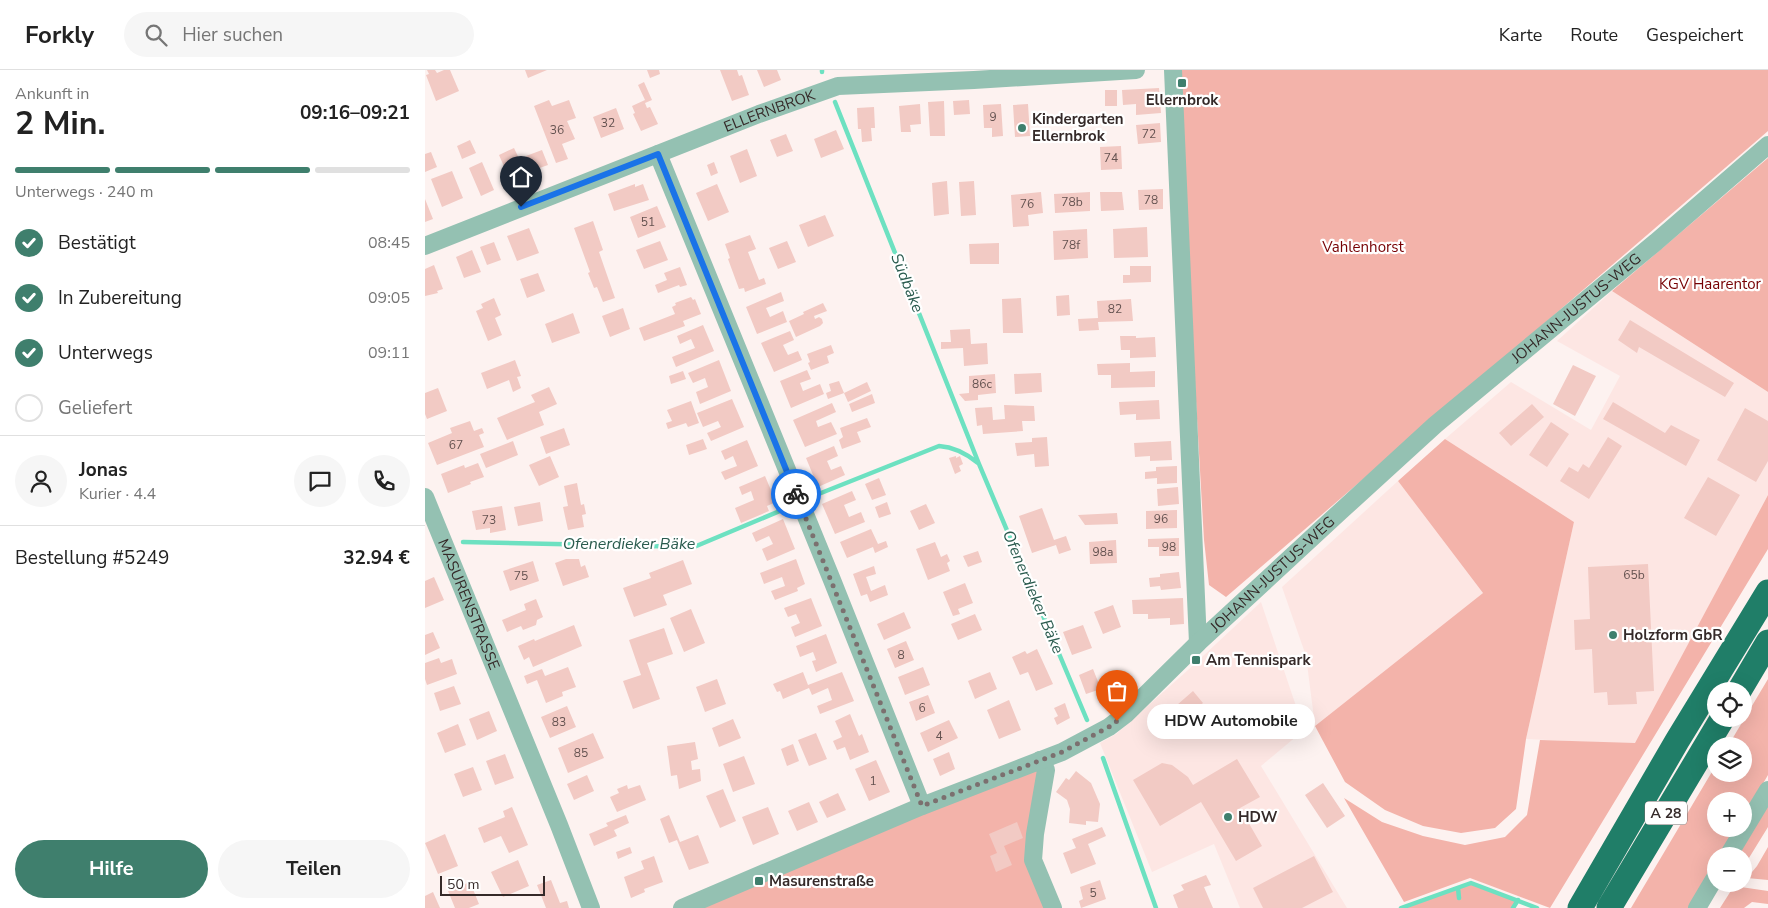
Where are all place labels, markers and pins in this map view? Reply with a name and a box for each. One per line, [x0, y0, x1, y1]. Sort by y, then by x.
marker: Ellernbrok [1176, 77, 1188, 89]
place label: Ellernbrok [1146, 90, 1219, 110]
place label: Kindergarten Ellernbrok [1032, 109, 1124, 146]
marker: Kindergarten Ellernbrok [1016, 122, 1028, 134]
pin [500, 156, 542, 207]
place label: Holzform GbR [1623, 625, 1723, 645]
marker: Holzform GbR [1607, 629, 1619, 641]
place label: Am Tennispark [1206, 650, 1311, 670]
marker: Am Tennispark [1190, 654, 1202, 666]
pin [1096, 670, 1138, 721]
callout: HDW Automobile [1147, 704, 1315, 738]
place label: HDW [1238, 807, 1278, 827]
marker: HDW [1222, 811, 1234, 823]
place label: Masurenstraße [769, 871, 874, 891]
marker: Masurenstraße [753, 875, 765, 887]

